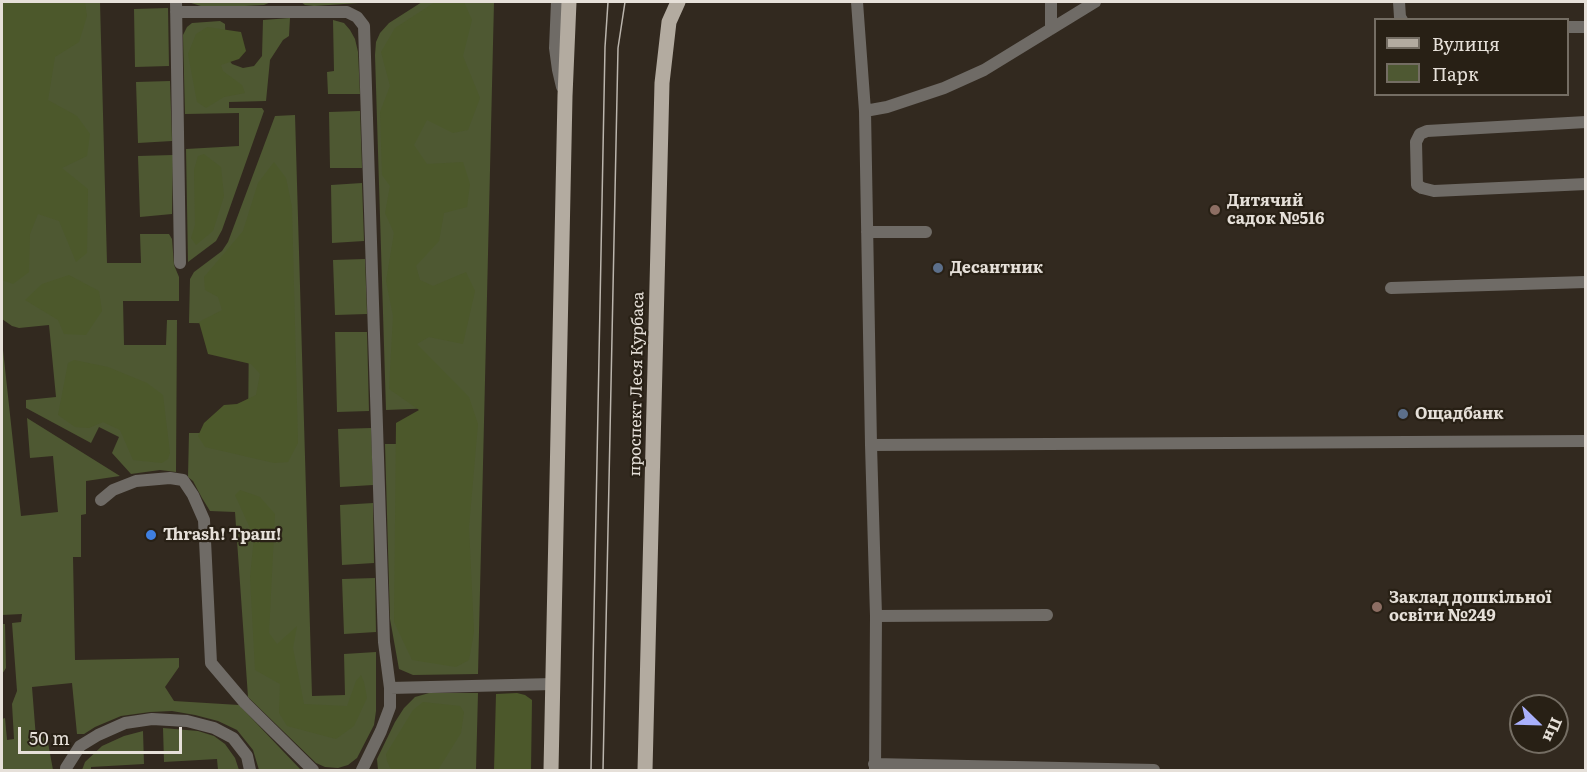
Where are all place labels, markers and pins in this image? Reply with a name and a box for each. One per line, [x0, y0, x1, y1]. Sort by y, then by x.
place label: Дитячий садок №516 [1227, 191, 1324, 229]
marker: Дитячий садок №516 [1208, 203, 1222, 217]
place label: Десантник [950, 258, 1043, 278]
marker: Десантник [931, 261, 945, 275]
place label: Ощадбанк [1415, 404, 1504, 424]
marker: Ощадбанк [1396, 407, 1410, 421]
place label: Thrash! Траш! [163, 525, 281, 545]
marker: Thrash! Траш! [144, 528, 158, 542]
place label: Заклад дошкільної освіти №249 [1389, 588, 1552, 626]
marker: Заклад дошкільної освіти №249 [1370, 600, 1384, 614]

